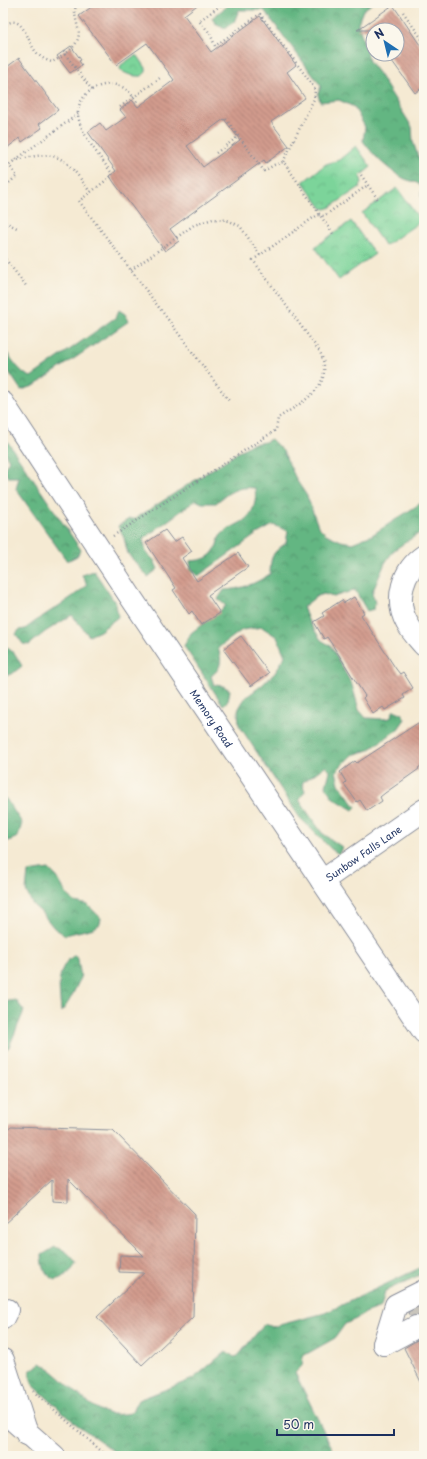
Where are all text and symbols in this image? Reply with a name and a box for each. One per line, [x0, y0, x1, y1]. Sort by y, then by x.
north arrow [365, 22, 405, 62]
text: N [371, 24, 388, 43]
street label: Memory Road [187, 686, 237, 750]
street label: Sunbow Falls Lane [322, 820, 404, 884]
scale bar [277, 1411, 394, 1437]
text: 50 m [283, 1415, 314, 1433]

